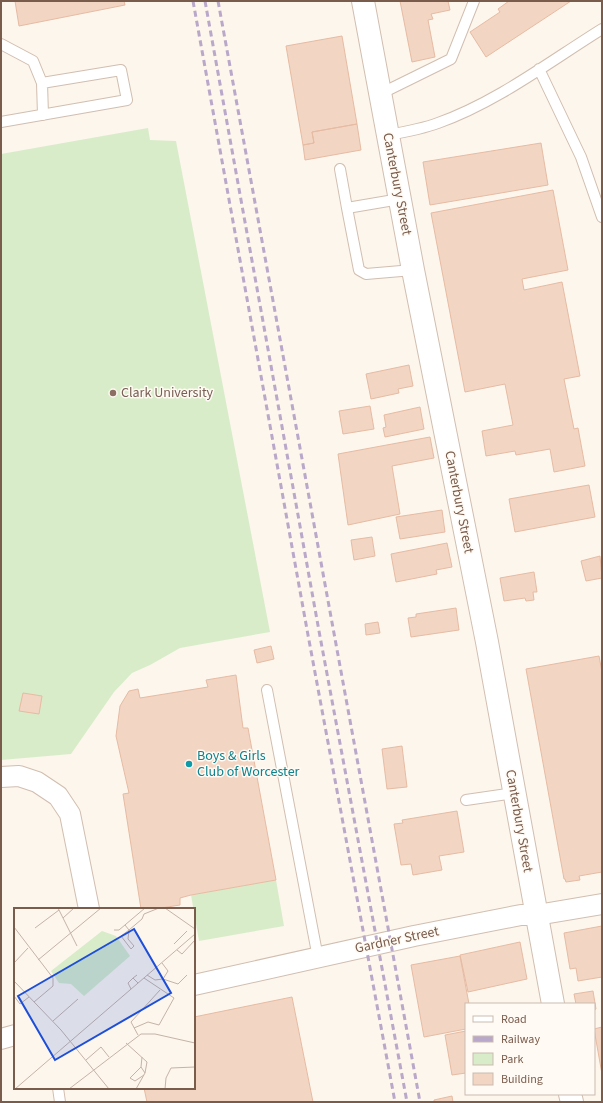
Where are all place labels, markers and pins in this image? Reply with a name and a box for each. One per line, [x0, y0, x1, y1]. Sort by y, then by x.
place label: Clark University [121, 383, 214, 403]
marker: Clark University [108, 388, 118, 398]
place label: Boys & Girls Club of Worcester [197, 746, 300, 782]
marker: Boys & Girls Club of Worcester [184, 759, 194, 769]

